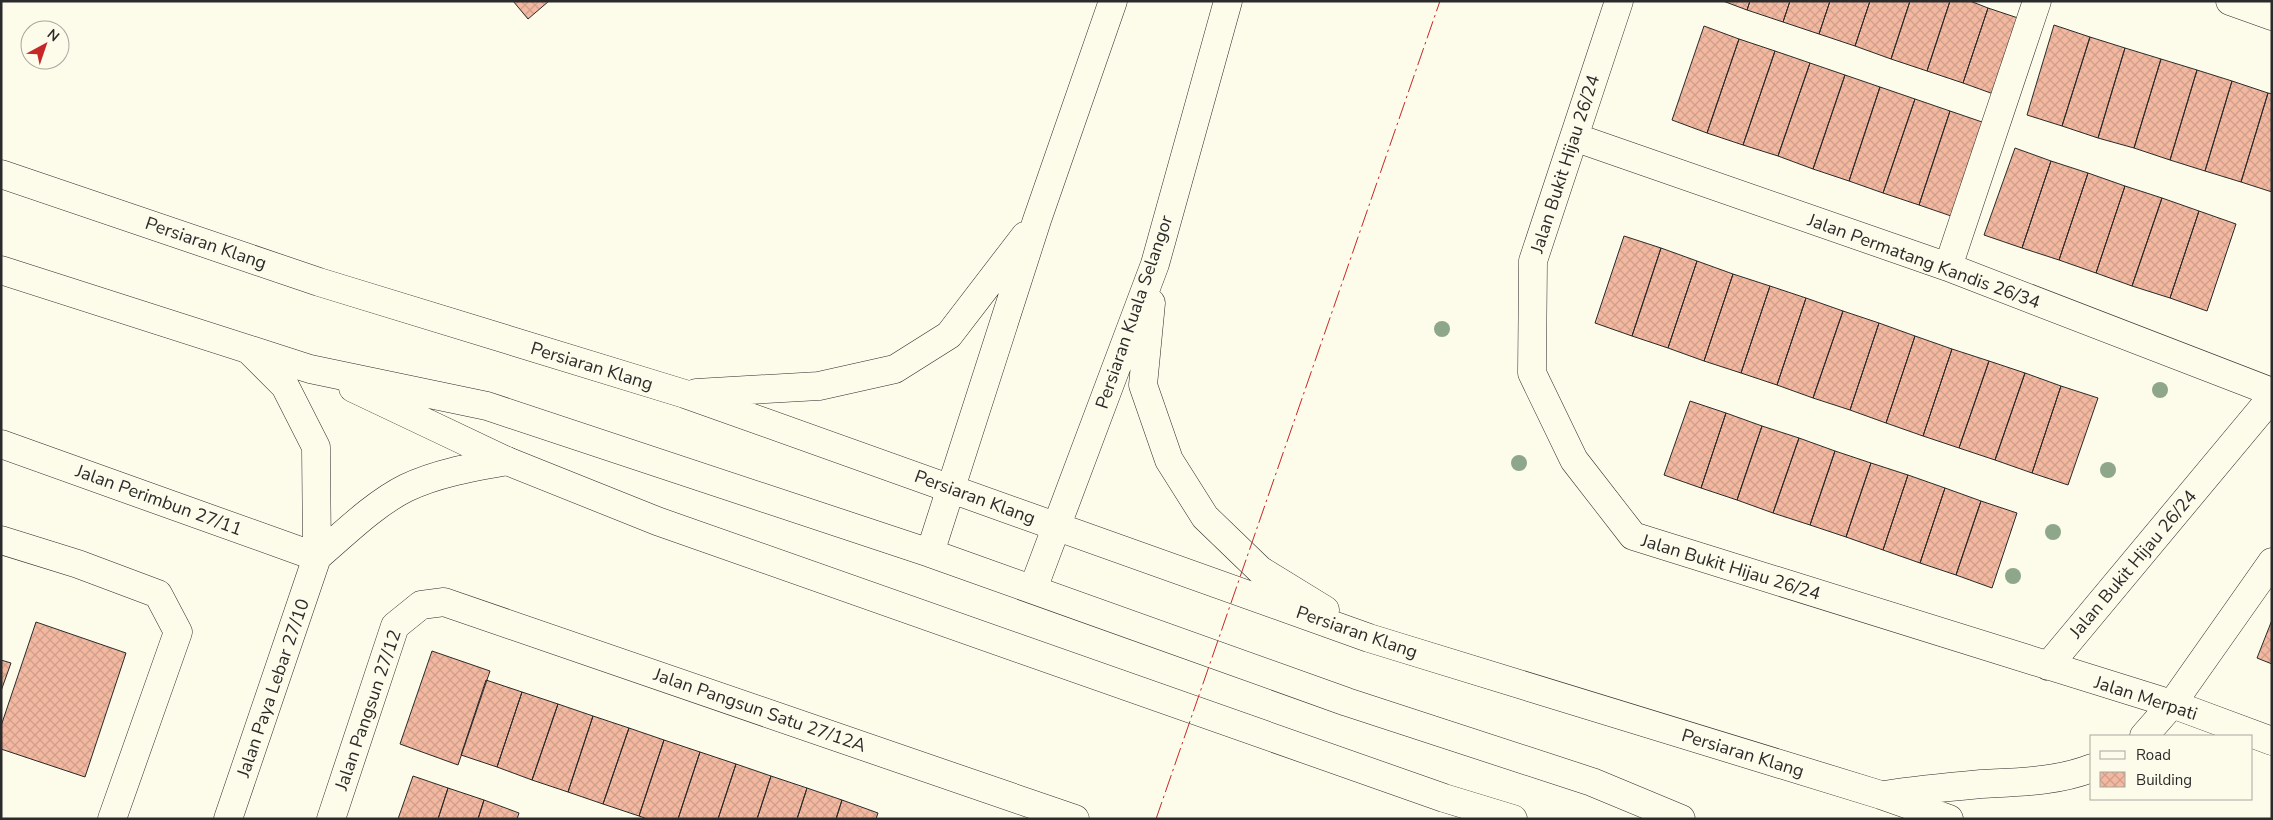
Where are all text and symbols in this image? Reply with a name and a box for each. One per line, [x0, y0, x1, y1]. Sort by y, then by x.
north arrow [20, 20, 70, 70]
text: N [43, 25, 63, 46]
street label: Jalan Bukit Hijau 26/24 [1525, 72, 1605, 257]
street label: Jalan Permatang Kandis 26/34 [1804, 207, 2044, 314]
street label: Persiaran Klang [142, 211, 270, 275]
street label: Persiaran Kuala Selangor [1090, 212, 1179, 412]
street label: Persiaran Klang [528, 336, 656, 396]
street label: Jalan Perimbun 27/11 [72, 458, 246, 541]
street label: Persiaran Klang [911, 464, 1039, 530]
street label: Jalan Bukit Hijau 26/24 [2063, 485, 2202, 644]
street label: Jalan Bukit Hijau 26/24 [1638, 528, 1824, 606]
street label: Jalan Paya Lebar 27/10 [231, 595, 315, 781]
street label: Persiaran Klang [1293, 600, 1421, 664]
street label: Jalan Pangsun 27/12 [329, 627, 407, 794]
street label: Jalan Pangsun Satu 27/12A [650, 662, 869, 758]
street label: Jalan Merpati [2090, 670, 2201, 726]
street label: Persiaran Klang [1679, 723, 1807, 783]
legend [2090, 735, 2253, 800]
text: Road [2136, 745, 2171, 765]
text: Building [2136, 770, 2192, 790]

